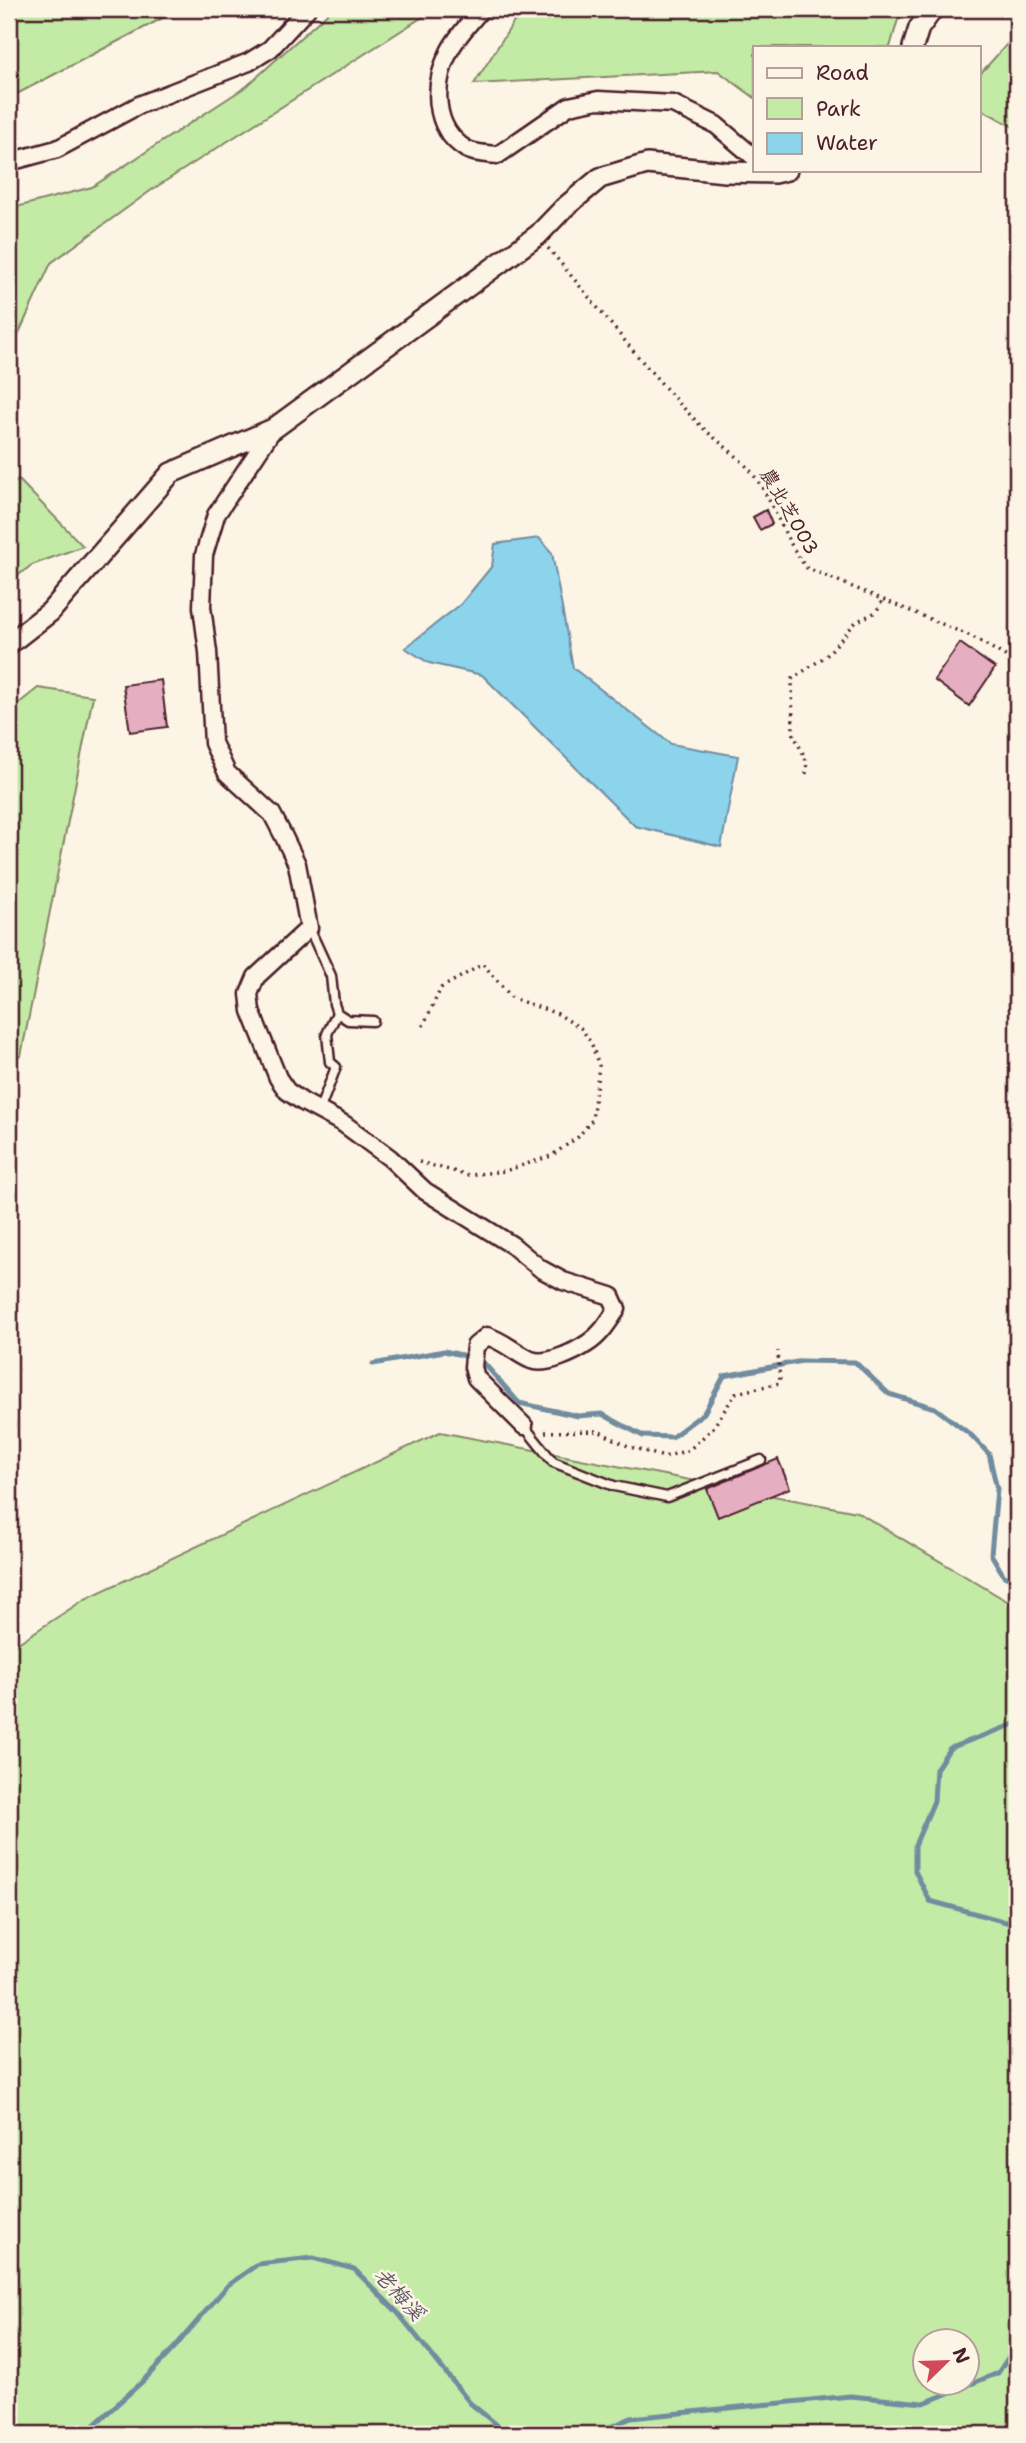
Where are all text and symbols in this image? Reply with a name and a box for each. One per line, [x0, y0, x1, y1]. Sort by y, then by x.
legend [753, 46, 981, 172]
text: Road [816, 59, 869, 87]
text: Park [816, 95, 861, 123]
text: Water [816, 129, 878, 157]
street label: 農北芝003 [755, 464, 824, 559]
water label: 老梅溪 [367, 2261, 431, 2327]
north arrow [911, 2328, 981, 2398]
text: N [947, 2344, 976, 2367]

